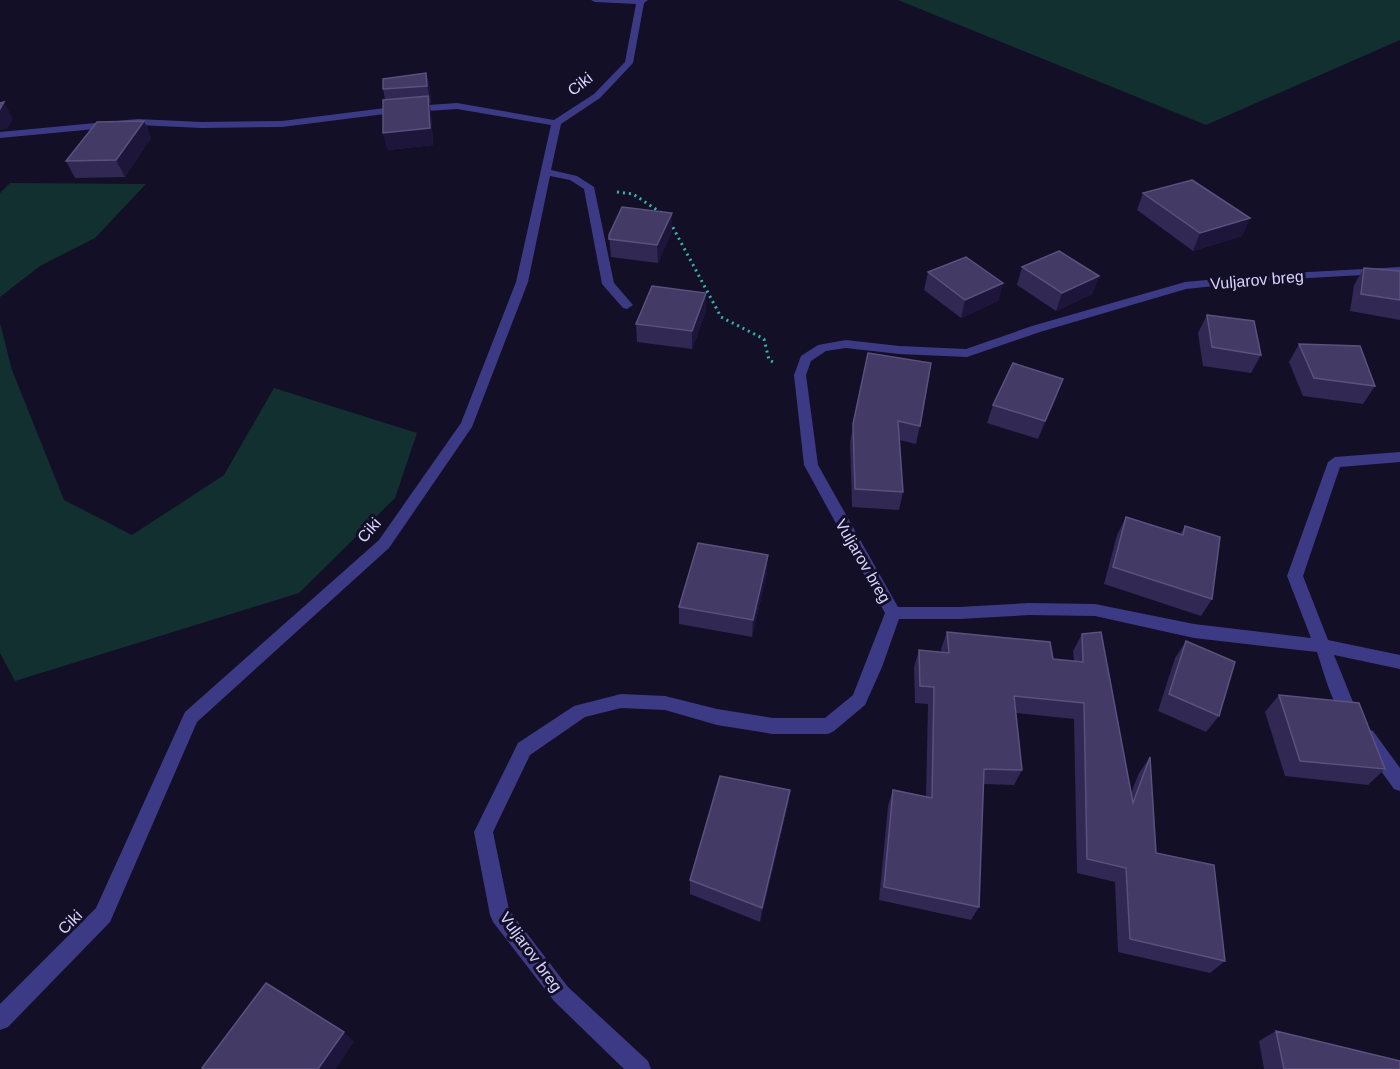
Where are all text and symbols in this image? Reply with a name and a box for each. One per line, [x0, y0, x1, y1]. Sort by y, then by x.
street label: Ciki [564, 69, 596, 99]
street label: Vuljarov breg [1210, 267, 1304, 293]
street label: Ciki [354, 514, 384, 546]
street label: Vuljarov breg [832, 516, 894, 606]
street label: Ciki [55, 907, 85, 937]
street label: Vuljarov breg [497, 909, 565, 995]

